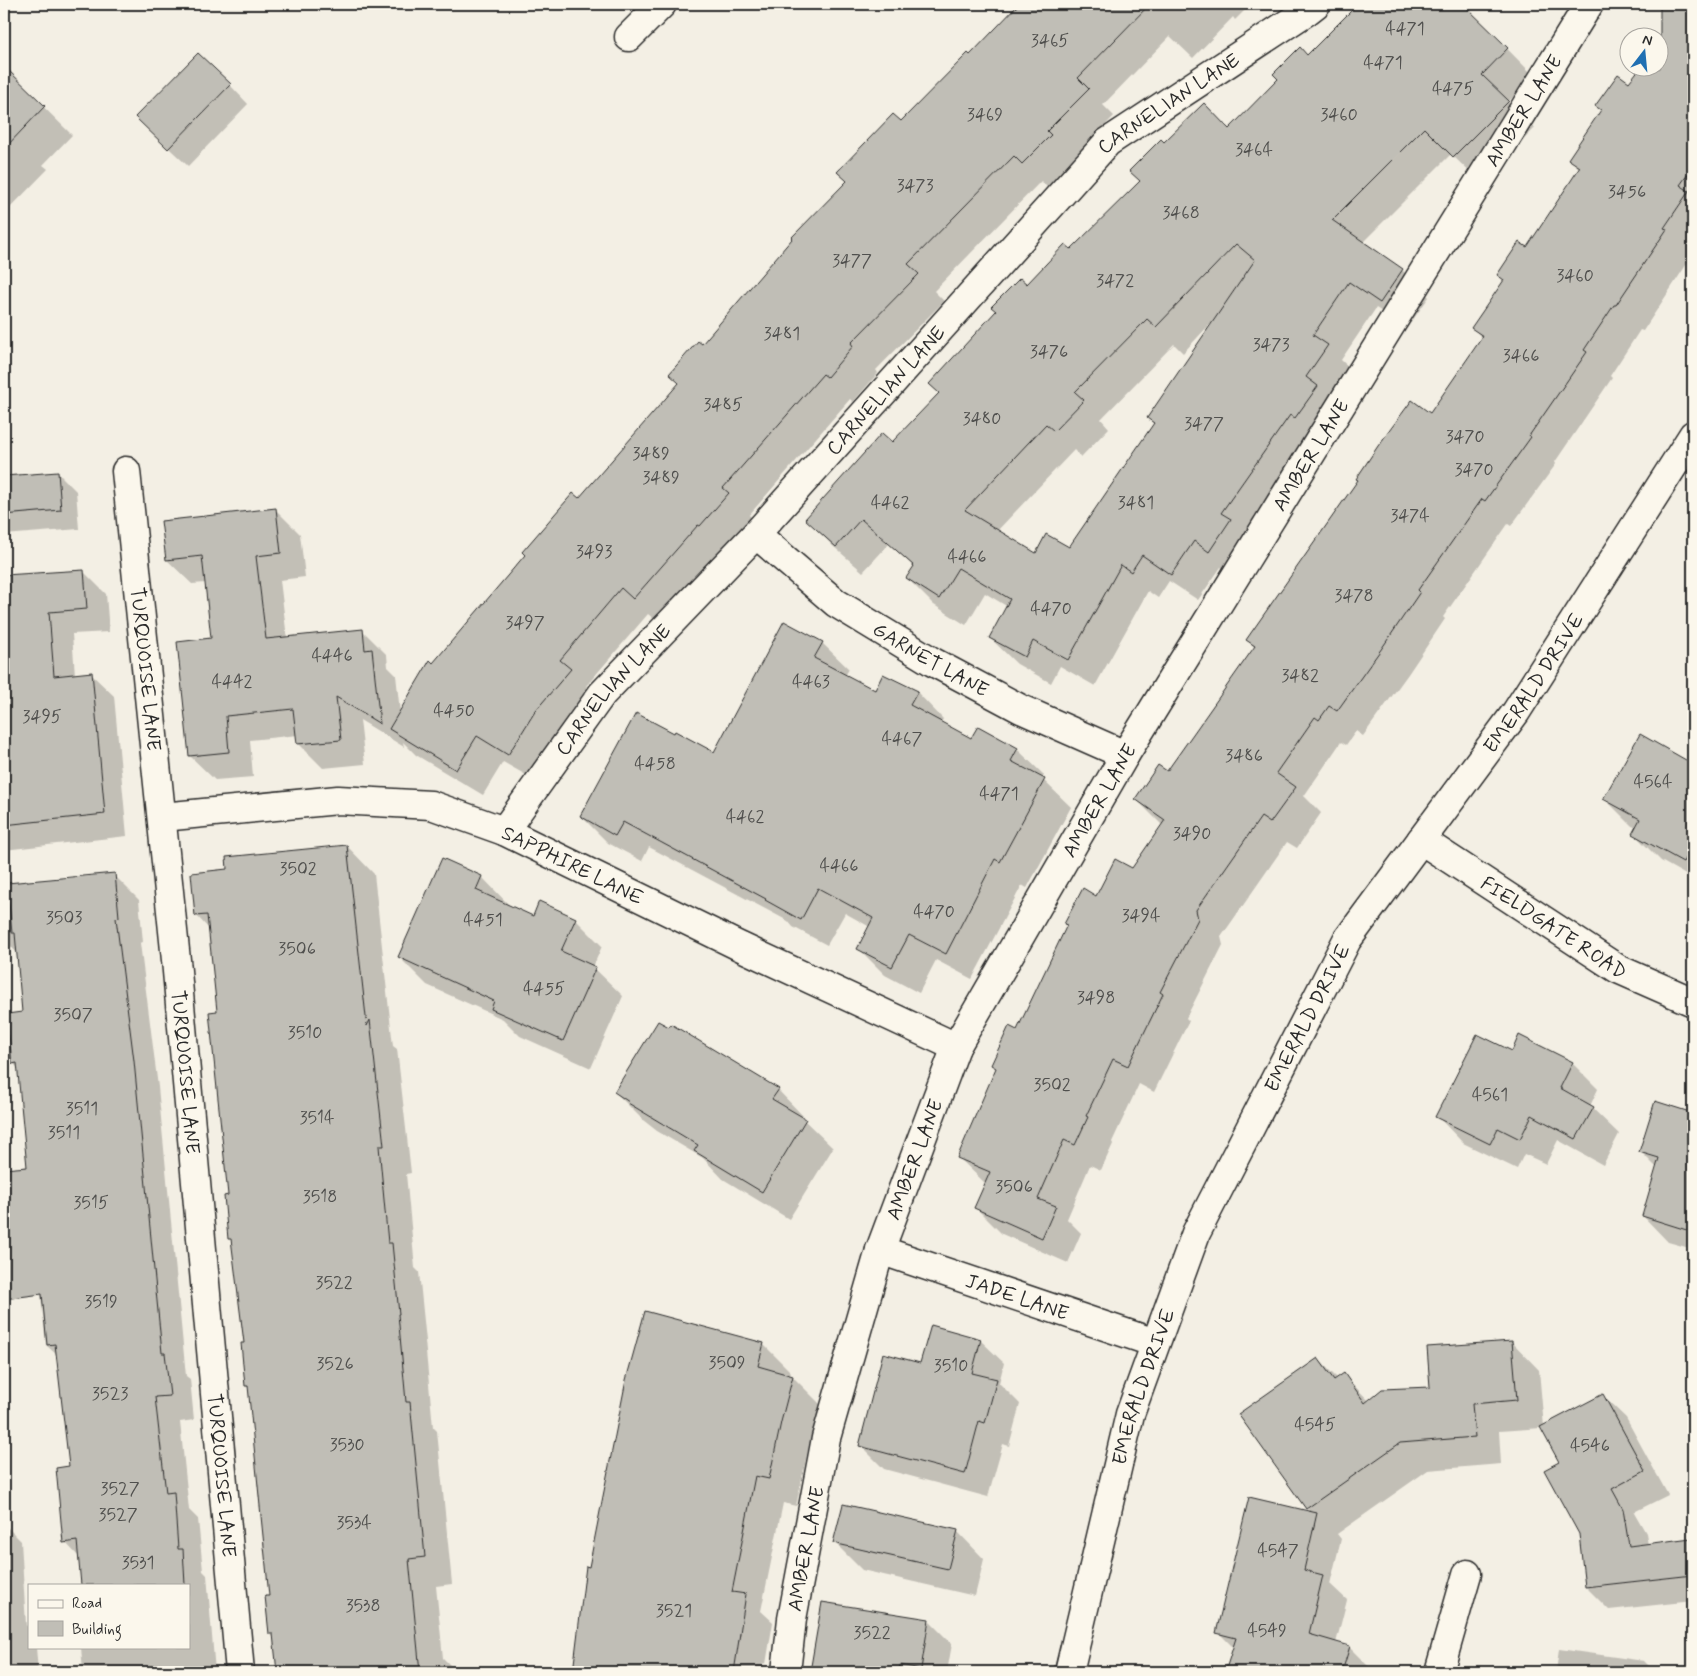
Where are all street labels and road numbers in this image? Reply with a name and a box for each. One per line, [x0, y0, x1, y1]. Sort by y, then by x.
street label: CARNELIAN LANE [1092, 47, 1245, 160]
street label: AMBER LANE [1480, 50, 1569, 172]
street label: CARNELIAN LANE [821, 320, 952, 462]
street label: AMBER LANE [1267, 395, 1357, 517]
street label: TURQUOISE LANE [123, 586, 167, 752]
street label: EMERALD DRIVE [1478, 608, 1591, 759]
street label: GARNET LANE [867, 616, 993, 704]
street label: CARNELIAN LANE [550, 618, 678, 762]
street label: AMBER LANE [1057, 739, 1144, 863]
street label: SAPPHIRE LANE [497, 820, 648, 912]
street label: FIELDGATE ROAD [1475, 871, 1630, 986]
street label: EMERALD DRIVE [1259, 940, 1358, 1097]
street label: TURQUOISE LANE [164, 989, 205, 1155]
street label: AMBER LANE [880, 1096, 950, 1224]
street label: JADE LANE [962, 1268, 1072, 1328]
street label: EMERALD DRIVE [1106, 1305, 1182, 1468]
street label: TURQUOISE LANE [200, 1392, 242, 1559]
street label: AMBER LANE [782, 1484, 832, 1614]

